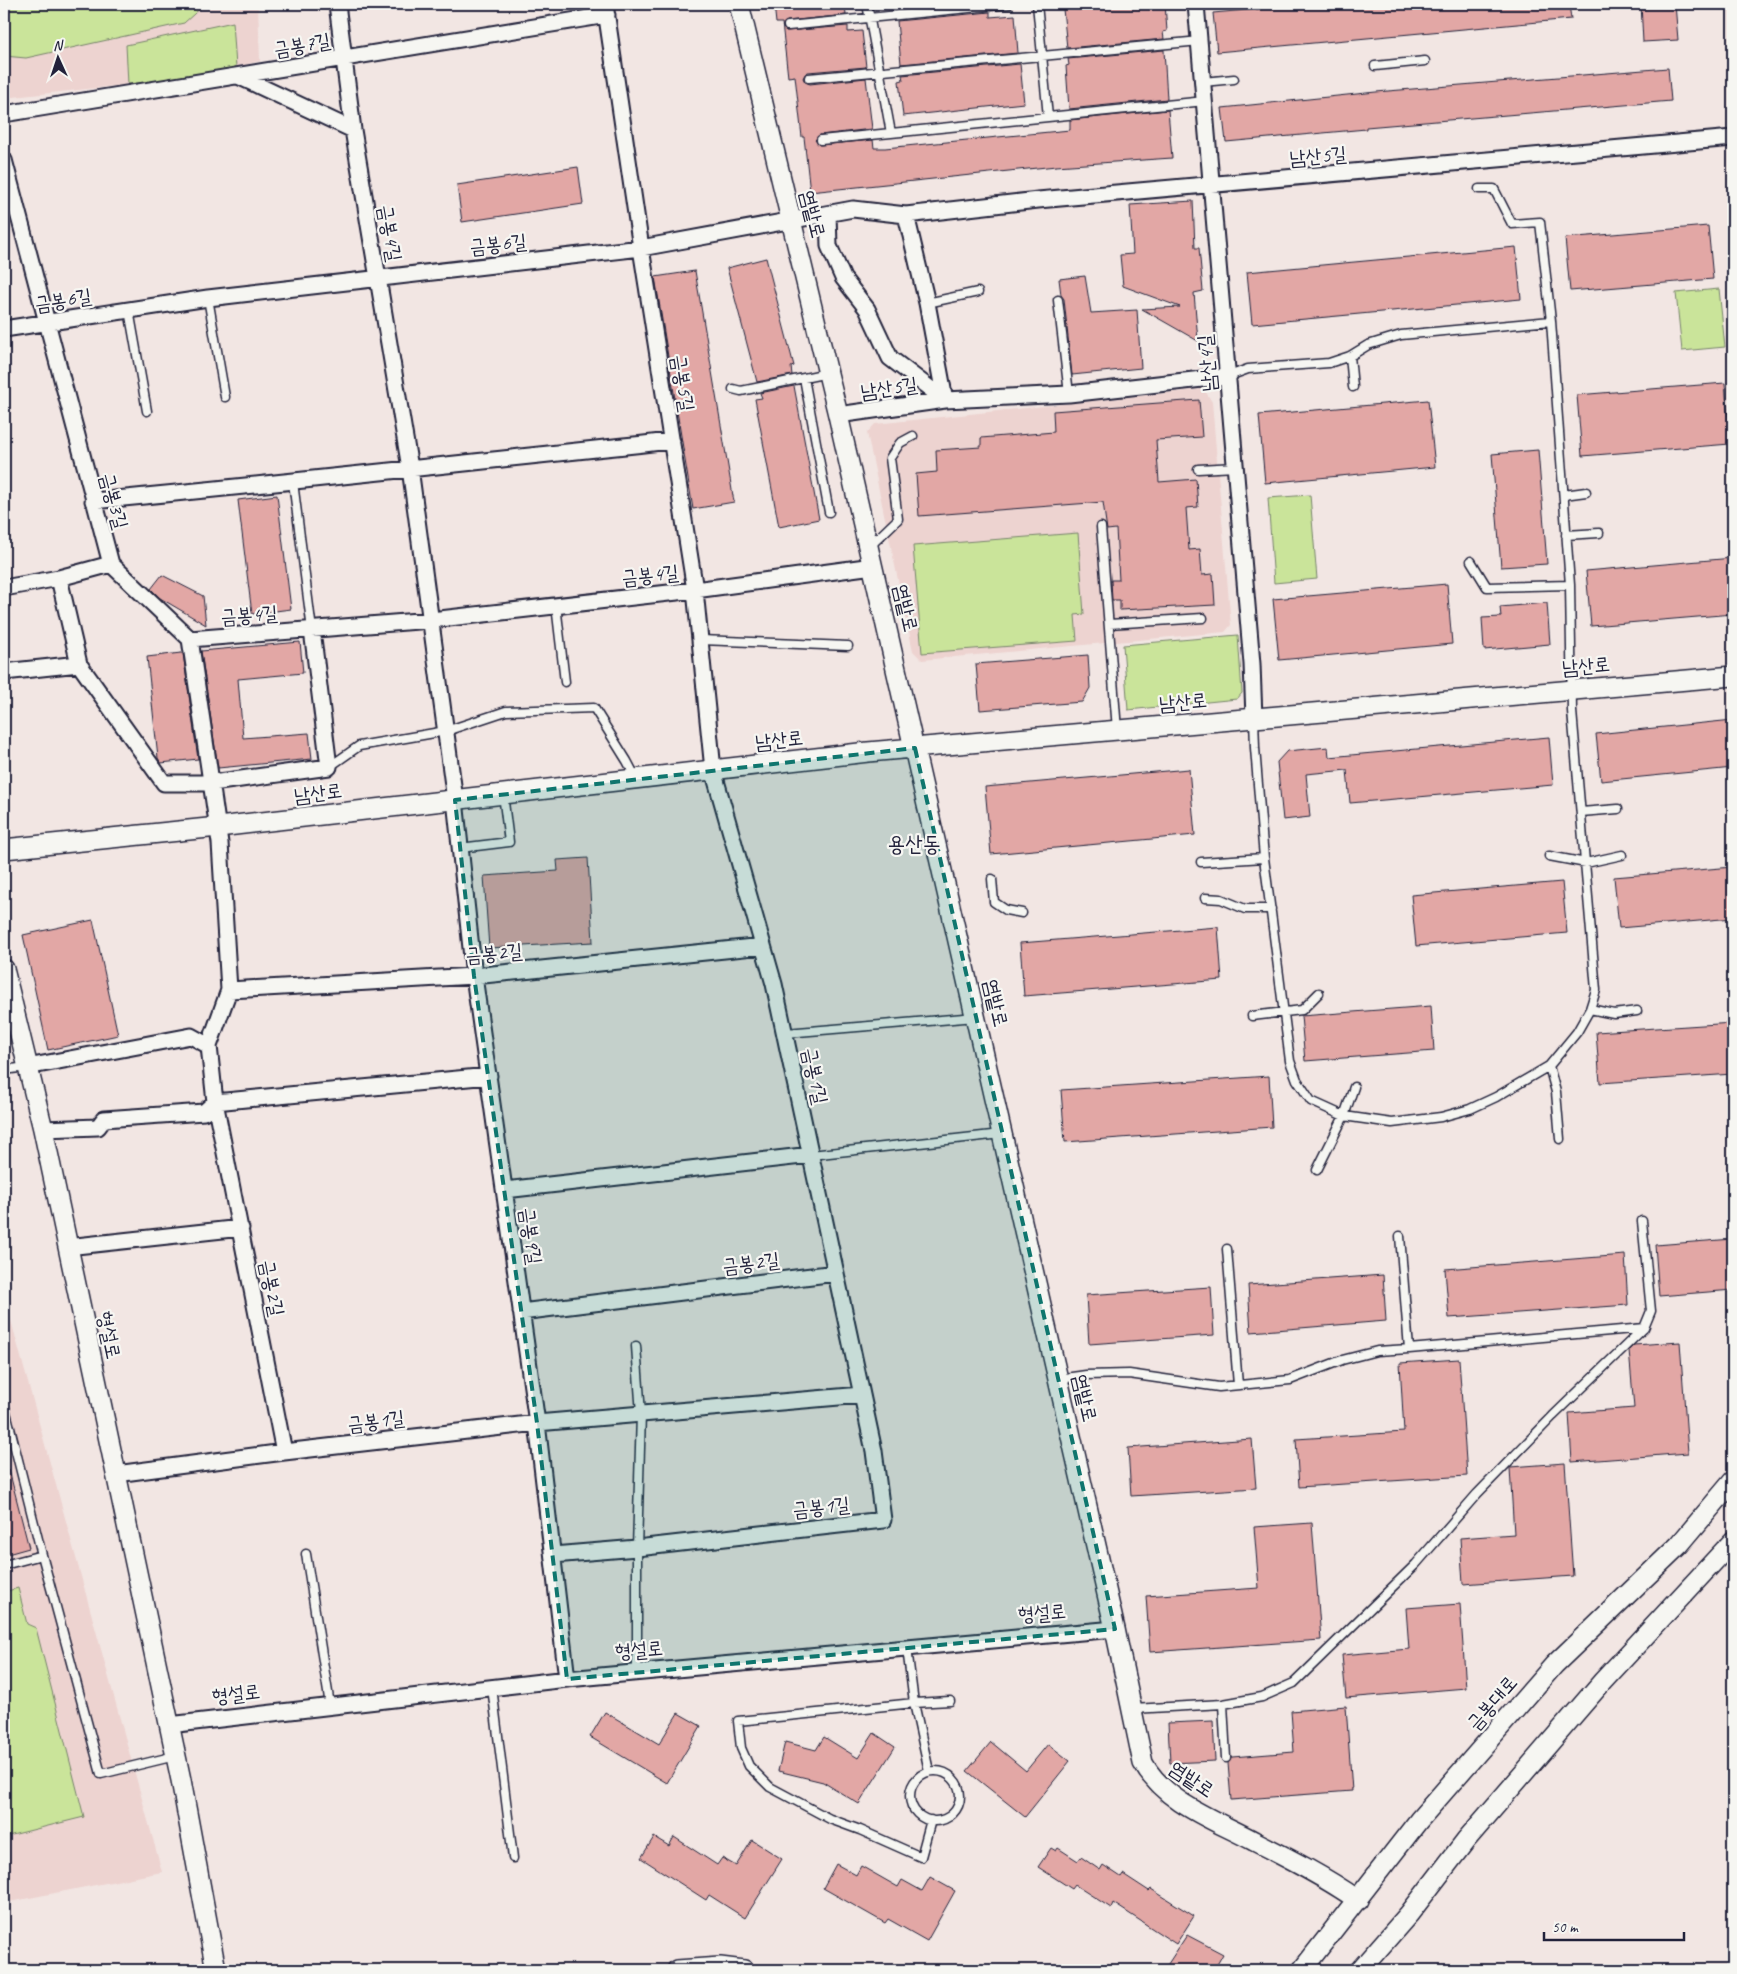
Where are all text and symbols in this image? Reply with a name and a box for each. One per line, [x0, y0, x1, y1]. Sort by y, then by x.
street label: 금봉7길 [272, 28, 332, 62]
north arrow [32, 32, 82, 82]
text: N [53, 37, 64, 54]
street label: 남산5길 [1288, 141, 1348, 171]
street label: 염밭로 [795, 188, 831, 240]
street label: 금봉4길 [373, 203, 407, 263]
street label: 금봉6길 [468, 229, 528, 259]
street label: 금봉6길 [33, 283, 93, 317]
street label: 남산4길 [1192, 333, 1222, 393]
street label: 금봉5길 [666, 353, 700, 413]
street label: 남산5길 [859, 372, 919, 404]
street label: 금봉3길 [95, 470, 133, 532]
street label: 금봉4길 [620, 560, 680, 590]
street label: 염밭로 [888, 582, 924, 634]
street label: 금봉4길 [220, 601, 278, 629]
street label: 남산로 [1561, 651, 1611, 681]
street label: 남산로 [1158, 687, 1208, 717]
street label: 남산로 [754, 725, 804, 755]
street label: 남산로 [293, 778, 343, 808]
district label: 용산동 [887, 830, 941, 858]
street label: 금봉2길 [464, 938, 524, 968]
street label: 염밭로 [978, 977, 1014, 1029]
street label: 금봉1길 [797, 1045, 833, 1107]
street label: 금봉9길 [515, 1206, 547, 1266]
street label: 금봉2길 [721, 1247, 781, 1279]
street label: 금봉2길 [254, 1258, 290, 1318]
street label: 형설로 [92, 1309, 126, 1361]
street label: 염밭로 [1067, 1372, 1103, 1424]
street label: 금봉1길 [346, 1405, 406, 1437]
street label: 금봉1길 [791, 1492, 851, 1522]
street label: 형설로 [1017, 1598, 1067, 1628]
street label: 형설로 [614, 1635, 664, 1665]
street label: 금봉대로 [1461, 1671, 1523, 1735]
street label: 형설로 [211, 1679, 261, 1709]
street label: 염밭로 [1165, 1755, 1219, 1803]
scale bar [1544, 1909, 1684, 1941]
text: 50 m [1552, 1918, 1579, 1937]

